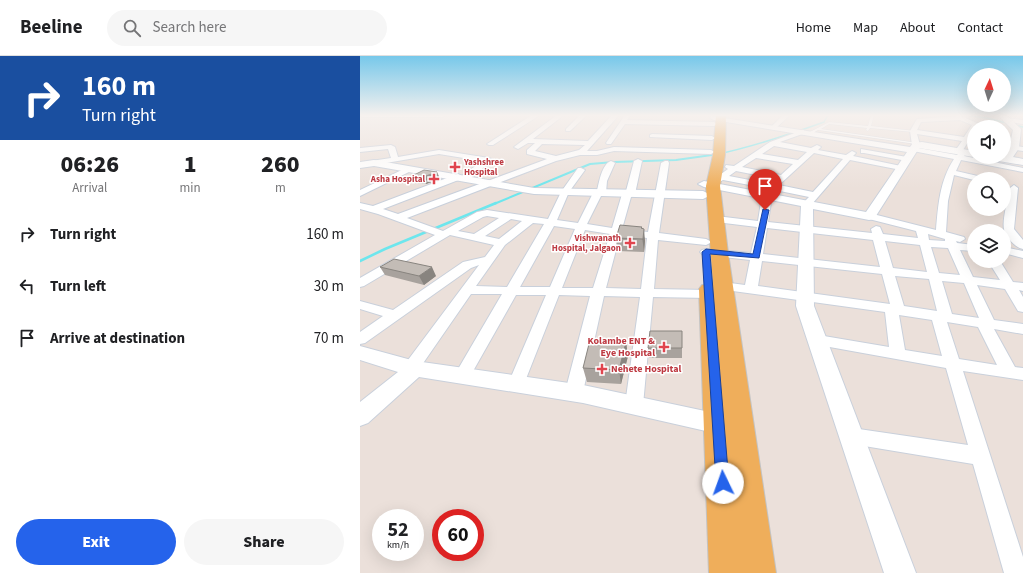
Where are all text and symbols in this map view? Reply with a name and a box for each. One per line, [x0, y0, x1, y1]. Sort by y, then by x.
search box [107, 10, 387, 46]
text: Beeline [20, 14, 83, 41]
icon: search [121, 17, 143, 39]
text: Search here [153, 17, 227, 38]
text: Home [796, 18, 831, 38]
text: Map [853, 18, 878, 38]
text: About [900, 18, 935, 38]
text: Contact [957, 18, 1003, 38]
text: 160 m [82, 66, 156, 106]
north arrow [967, 68, 1011, 112]
map controls [967, 68, 1011, 268]
icon: right [16, 72, 68, 124]
text: Turn right [82, 103, 156, 128]
button: sound [967, 120, 1011, 164]
text: 06:26 [60, 147, 119, 182]
text: 1 [184, 147, 197, 182]
text: 260 [261, 147, 300, 182]
place label: Yashshree Hospital [463, 156, 504, 179]
marker: Yashshree Hospital [449, 161, 461, 173]
pin [748, 169, 782, 210]
button: search [967, 172, 1011, 216]
place label: Asha Hospital [370, 173, 425, 186]
marker: Asha Hospital [428, 173, 440, 185]
icon: arrive [754, 175, 776, 197]
text: Arrival [72, 179, 107, 197]
text: min [180, 179, 201, 197]
text: m [275, 179, 286, 197]
icon: right [16, 223, 38, 245]
text: Turn right [50, 224, 116, 245]
text: 160 m [306, 224, 344, 245]
button: layers [967, 224, 1011, 268]
place label: Vishwanath Hospital, Jalgaon [552, 232, 621, 255]
marker: Vishwanath Hospital, Jalgaon [624, 237, 636, 249]
icon: left [16, 275, 38, 297]
text: Turn left [50, 276, 106, 297]
text: 30 m [314, 276, 344, 297]
icon: arrive [16, 327, 38, 349]
text: Arrive at destination [50, 328, 185, 349]
text: 70 m [314, 328, 344, 349]
place label: Kolambe ENT & Eye Hospital [588, 334, 655, 360]
marker: Kolambe ENT & Eye Hospital [658, 341, 670, 353]
place label: Nehete Hospital [611, 362, 682, 376]
marker: Nehete Hospital [596, 363, 608, 375]
position arrow [702, 462, 744, 504]
speed limit sign: 60 [432, 509, 484, 561]
text: 52 [387, 516, 409, 544]
button: Exit [16, 519, 176, 565]
button: Share [184, 519, 344, 565]
text: km/h [387, 538, 409, 552]

